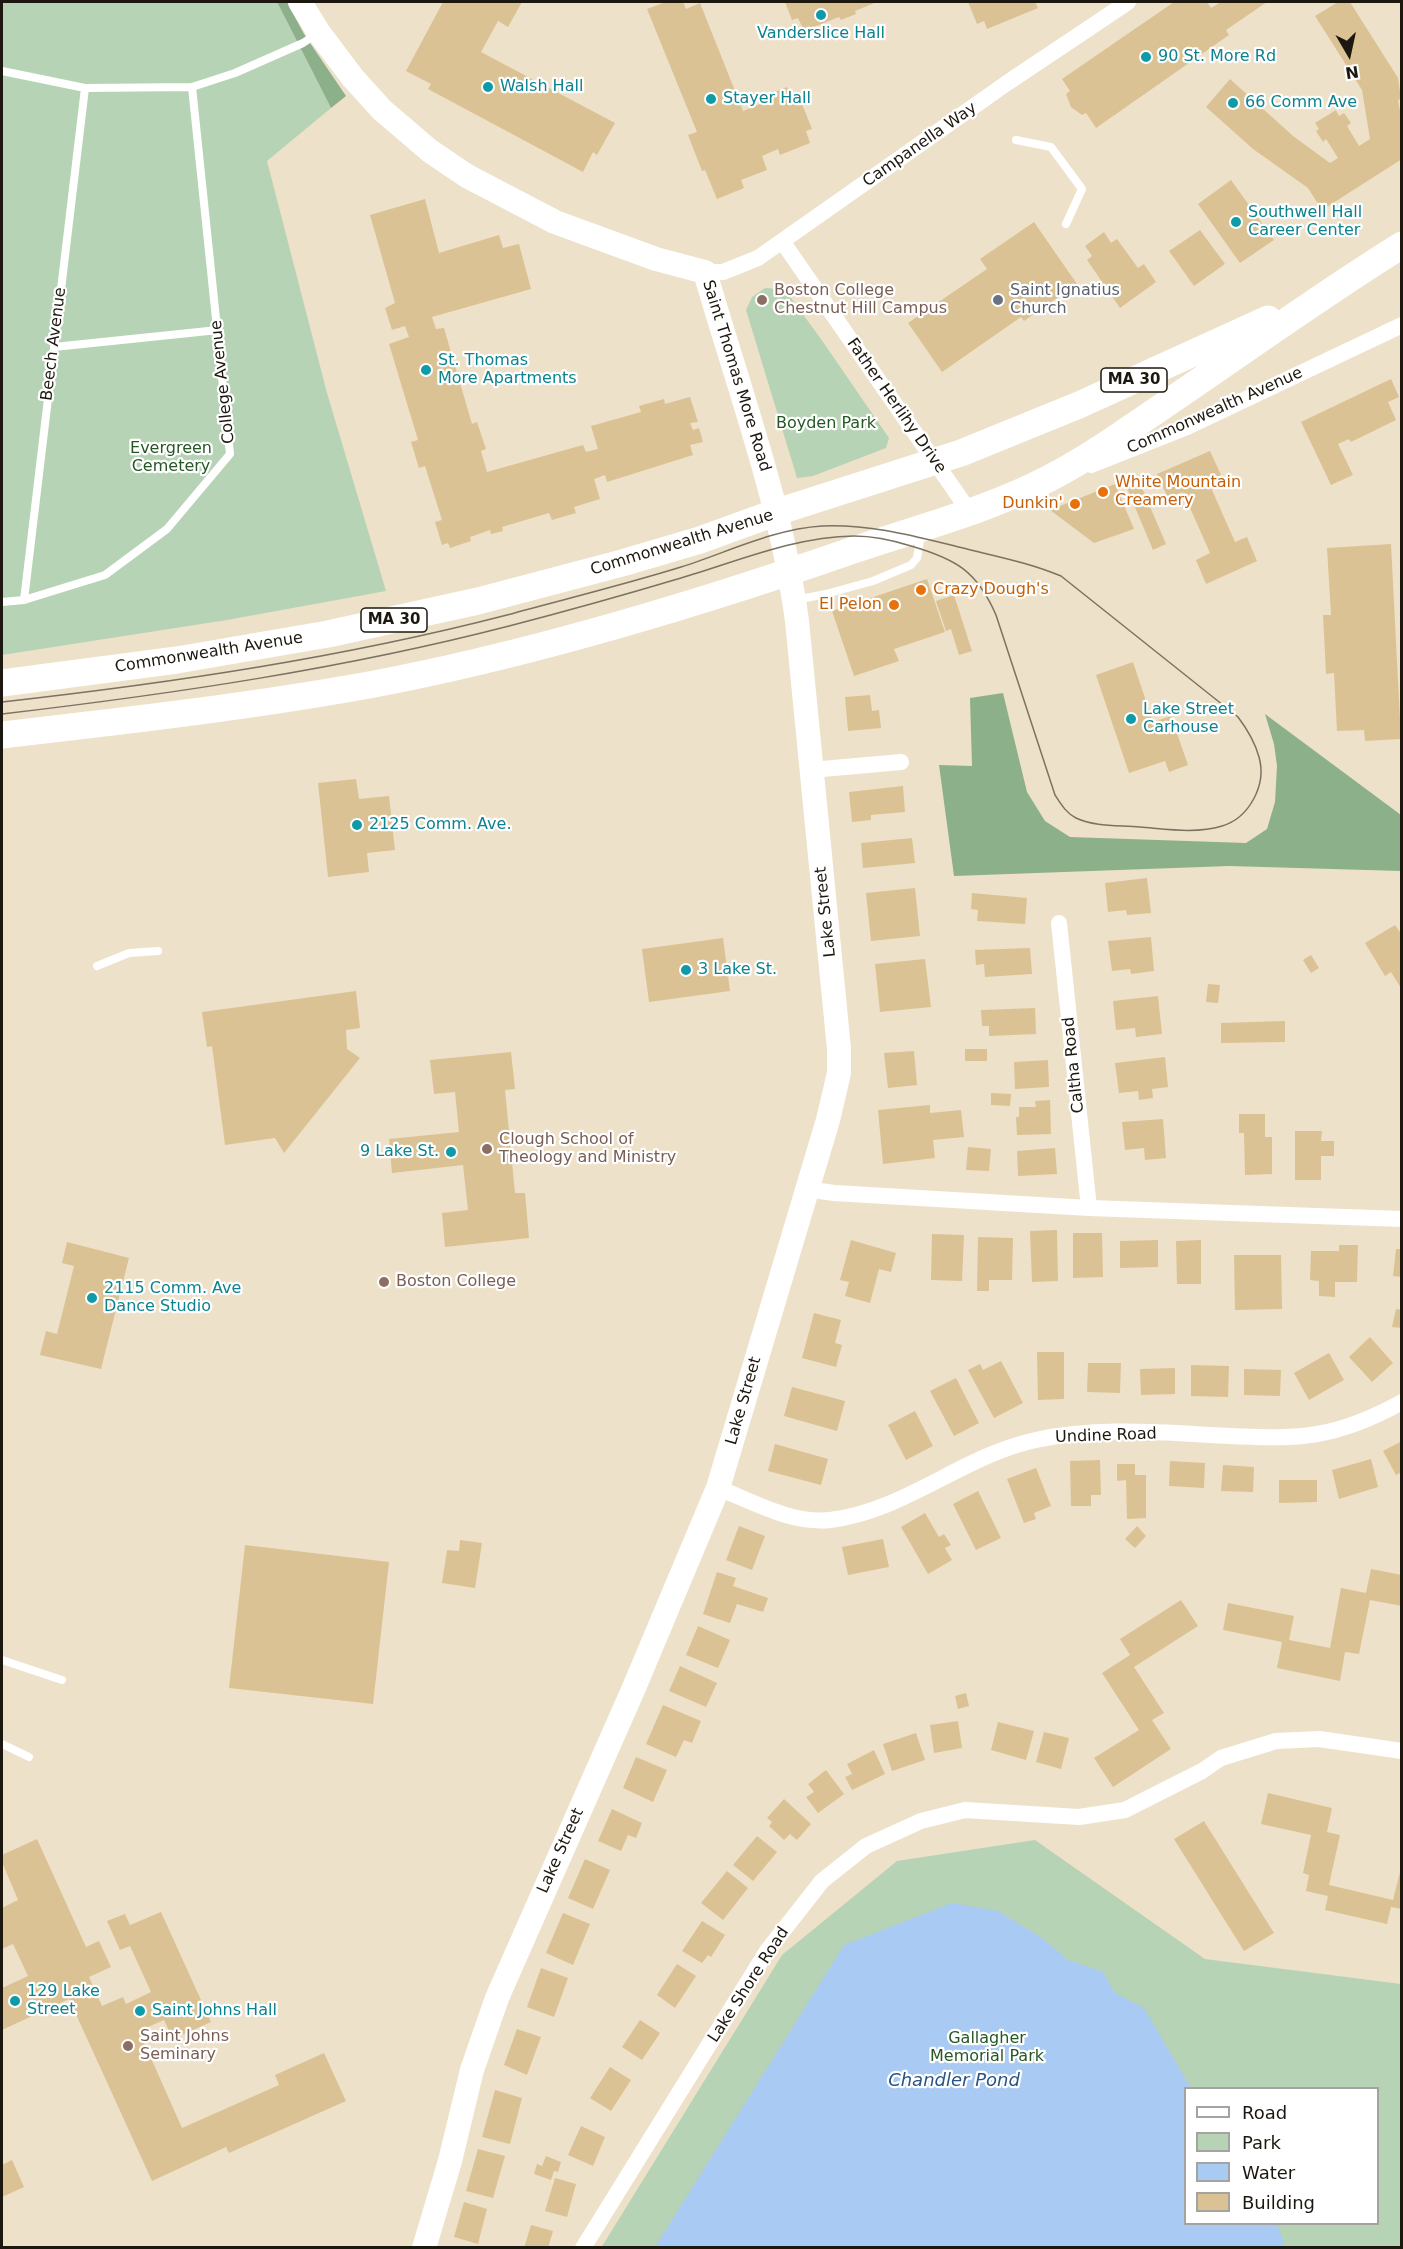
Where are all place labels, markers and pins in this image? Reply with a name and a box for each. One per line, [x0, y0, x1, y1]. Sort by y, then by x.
marker: Vanderslice Hall [814, 8, 828, 22]
place label: Vanderslice Hall [757, 24, 885, 44]
place label: 90 St. More Rd [1158, 47, 1276, 67]
marker: 90 St. More Rd [1139, 50, 1153, 64]
place label: Walsh Hall [500, 77, 583, 97]
marker: Walsh Hall [481, 80, 495, 94]
place label: Stayer Hall [723, 89, 811, 109]
marker: Stayer Hall [704, 92, 718, 106]
place label: 66 Comm Ave [1245, 93, 1357, 113]
marker: 66 Comm Ave [1226, 96, 1240, 110]
place label: Southwell Hall Career Center [1248, 203, 1362, 241]
marker: Southwell Hall Career Center [1229, 215, 1243, 229]
place label: Boston College Chestnut Hill Campus [774, 281, 947, 319]
place label: Saint Ignatius Church [1010, 281, 1120, 319]
marker: Boston College Chestnut Hill Campus [755, 293, 769, 307]
marker: Saint Ignatius Church [991, 293, 1005, 307]
place label: St. Thomas More Apartments [438, 351, 577, 389]
marker: St. Thomas More Apartments [419, 363, 433, 377]
place label: White Mountain Creamery [1115, 473, 1241, 511]
marker: White Mountain Creamery [1096, 485, 1110, 499]
place label: Dunkin' [1002, 494, 1063, 514]
marker: Dunkin' [1068, 497, 1082, 511]
place label: Crazy Dough's [933, 580, 1049, 600]
marker: Crazy Dough's [914, 583, 928, 597]
place label: El Pelon [819, 595, 882, 615]
marker: El Pelon [887, 598, 901, 612]
place label: Lake Street Carhouse [1143, 700, 1234, 738]
marker: Lake Street Carhouse [1124, 712, 1138, 726]
place label: 2125 Comm. Ave. [369, 815, 512, 835]
marker: 2125 Comm. Ave. [350, 818, 364, 832]
place label: 3 Lake St. [698, 960, 777, 980]
marker: 3 Lake St. [679, 963, 693, 977]
place label: Clough School of Theology and Ministry [499, 1130, 676, 1168]
place label: 9 Lake St. [360, 1142, 439, 1162]
marker: Clough School of Theology and Ministry [480, 1142, 494, 1156]
marker: 9 Lake St. [444, 1145, 458, 1159]
place label: Boston College [396, 1272, 516, 1292]
marker: Boston College [377, 1275, 391, 1289]
place label: 2115 Comm. Ave Dance Studio [104, 1279, 241, 1317]
marker: 2115 Comm. Ave Dance Studio [85, 1291, 99, 1305]
place label: 129 Lake Street [27, 1982, 100, 2020]
marker: 129 Lake Street [8, 1994, 22, 2008]
place label: Saint Johns Hall [152, 2001, 277, 2021]
marker: Saint Johns Hall [133, 2004, 147, 2018]
place label: Saint Johns Seminary [140, 2027, 229, 2065]
marker: Saint Johns Seminary [121, 2039, 135, 2053]

